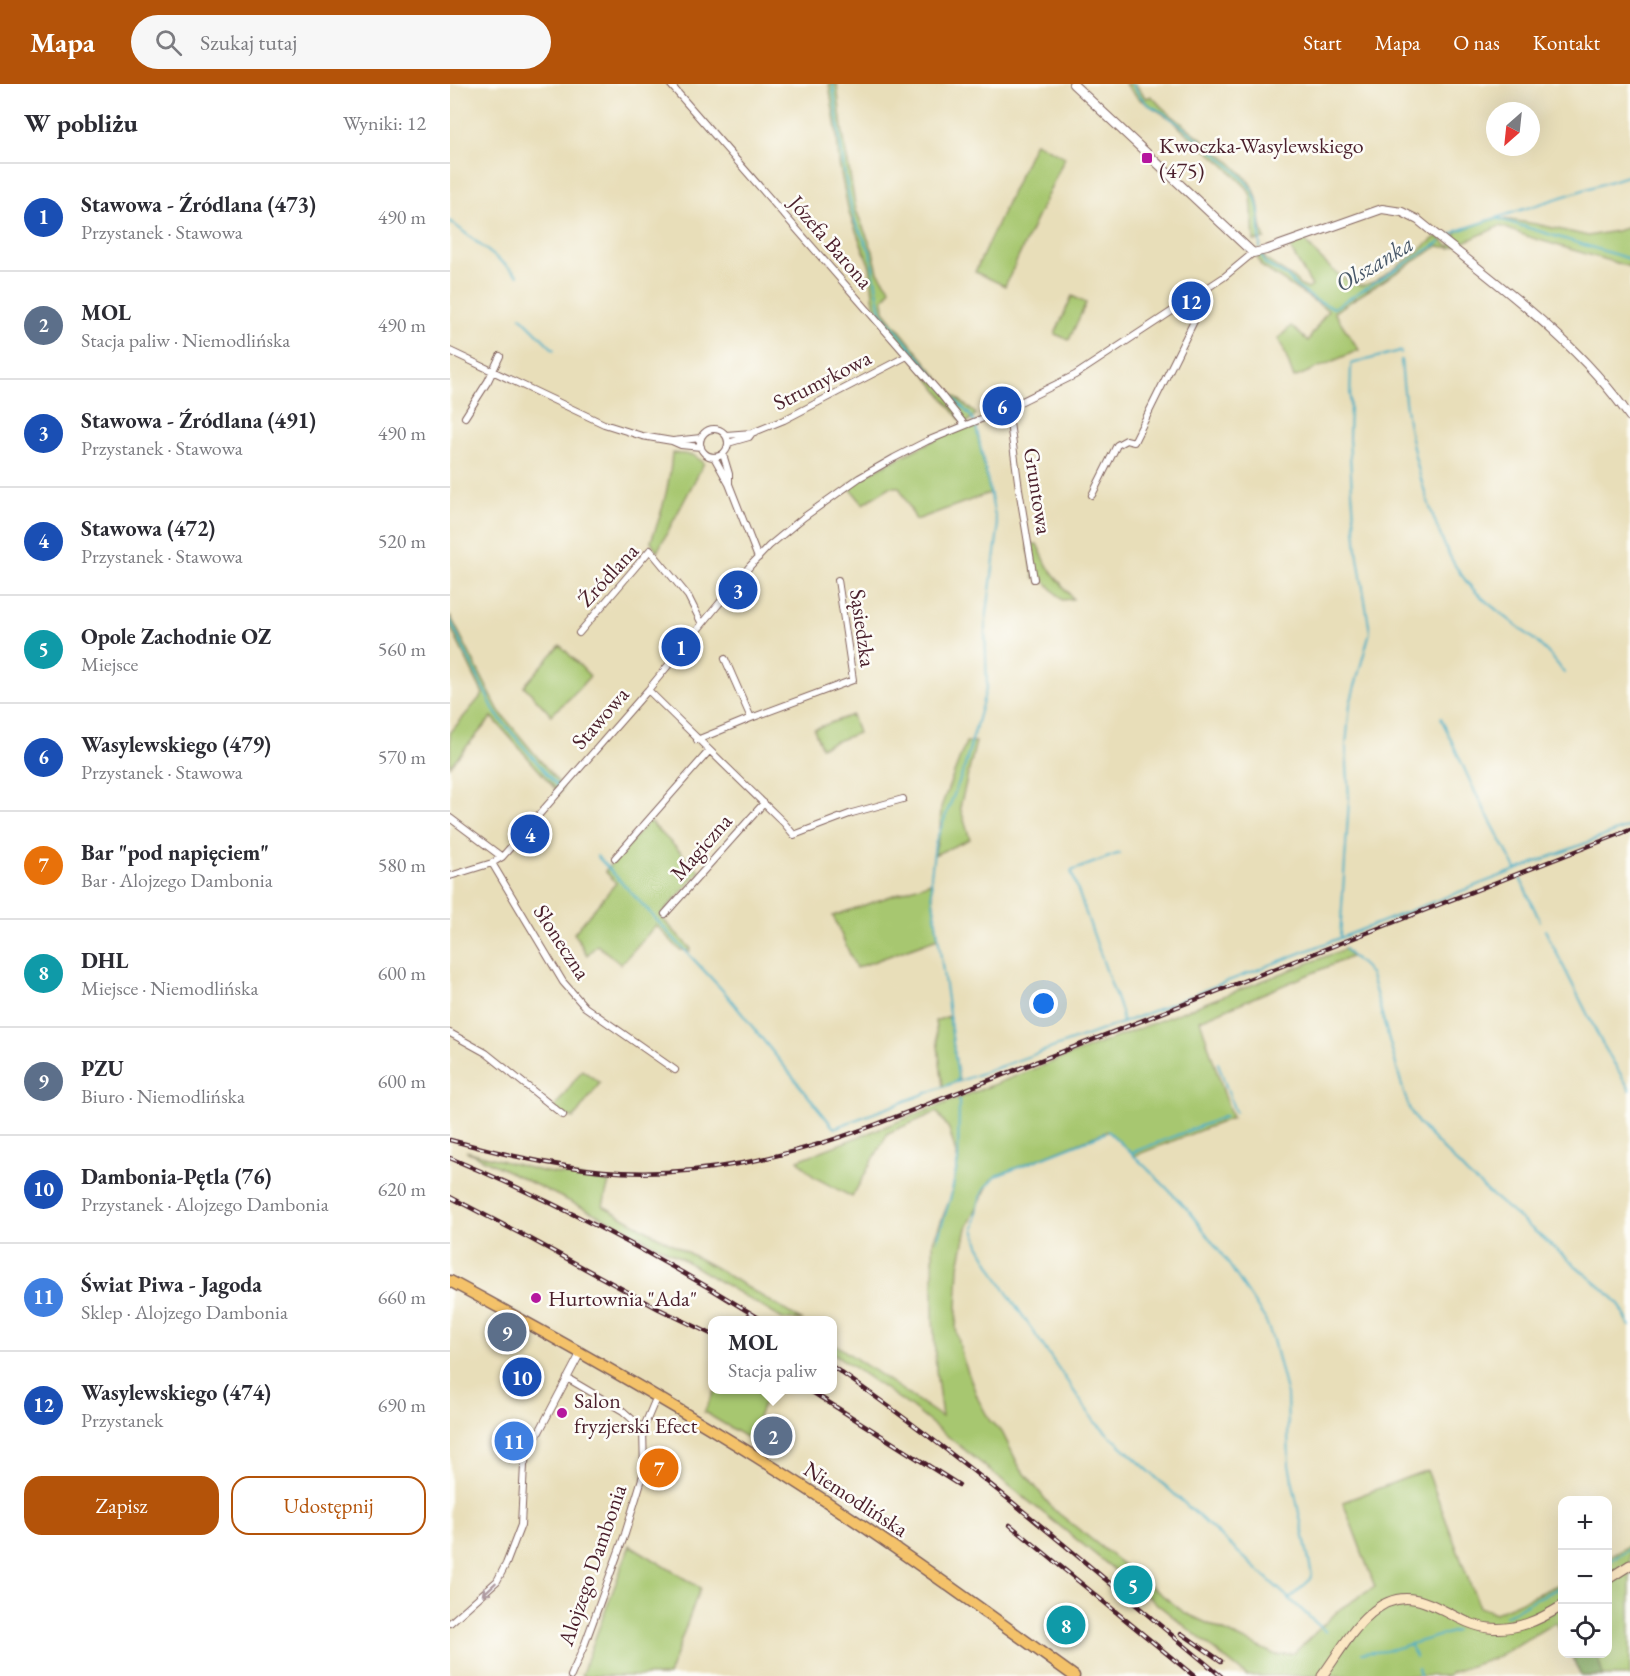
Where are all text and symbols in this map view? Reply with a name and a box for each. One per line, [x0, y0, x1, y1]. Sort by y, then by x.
search box [131, 15, 551, 69]
text: Mapa [30, 24, 95, 60]
icon: search [152, 26, 185, 59]
text: Szukaj tutaj [200, 28, 297, 57]
text: Start [1303, 29, 1342, 56]
text: Mapa [1375, 29, 1420, 56]
text: O nas [1453, 29, 1500, 56]
text: Kontakt [1533, 29, 1600, 56]
north arrow [1486, 102, 1540, 156]
text: W pobliżu [24, 106, 138, 140]
text: Wyniki: 12 [343, 110, 426, 136]
place label: Kwoczka-Wasylewskiego (475) [1159, 131, 1364, 185]
marker: Kwoczka-Wasylewskiego (475) [1140, 151, 1154, 165]
street label: Józefa Barona [781, 188, 880, 295]
text: Stawowa - Źródlana (473) [81, 190, 316, 219]
text: 1 [38, 204, 49, 230]
text: 490 m [378, 204, 426, 230]
text: Przystanek · Stawowa [81, 219, 243, 245]
water label: Olszanka [1329, 228, 1419, 298]
pin: 12 [1172, 278, 1210, 324]
text: MOL [81, 298, 131, 327]
text: 2 [38, 312, 49, 338]
text: 490 m [378, 312, 426, 338]
text: Stacja paliw · Niemodlińska [81, 327, 290, 353]
street label: Strumykowa [768, 343, 876, 417]
pin: 6 [982, 384, 1022, 428]
text: Stawowa - Źródlana (491) [81, 406, 316, 435]
text: 3 [38, 420, 49, 446]
text: 490 m [378, 420, 426, 446]
text: Przystanek · Stawowa [81, 435, 243, 461]
street label: Gruntowa [1017, 445, 1059, 537]
text: Stawowa (472) [81, 514, 215, 543]
text: 4 [38, 528, 49, 554]
text: 520 m [378, 528, 426, 554]
street label: Źródlana [571, 537, 645, 613]
text: Przystanek · Stawowa [81, 543, 243, 569]
pin: 3 [718, 568, 758, 612]
street label: Sąsiedzka [843, 587, 883, 669]
text: Opole Zachodnie OZ [81, 622, 271, 651]
pin: 1 [662, 624, 700, 670]
text: 5 [38, 636, 49, 662]
text: 560 m [378, 636, 426, 662]
text: Miejsce [81, 651, 138, 677]
street label: Stawowa [565, 680, 635, 755]
text: Wasylewskiego (479) [81, 730, 271, 759]
text: 6 [38, 744, 49, 770]
text: 570 m [378, 744, 426, 770]
text: Przystanek · Stawowa [81, 759, 243, 785]
street label: Magiczna [664, 807, 738, 887]
pin: 4 [510, 812, 550, 856]
text: Bar "pod napięciem" [81, 838, 269, 867]
text: 7 [38, 852, 49, 878]
text: 580 m [378, 852, 426, 878]
text: Bar · Alojzego Dambonia [81, 867, 273, 893]
street label: Słoneczna [527, 899, 597, 985]
text: DHL [81, 946, 128, 975]
text: 8 [38, 960, 49, 986]
text: 600 m [378, 960, 426, 986]
text: Miejsce · Niemodlińska [81, 975, 258, 1001]
your location [1029, 989, 1058, 1018]
text: PZU [81, 1054, 124, 1083]
text: 9 [38, 1068, 49, 1094]
text: 600 m [378, 1068, 426, 1094]
text: Biuro · Niemodlińska [81, 1083, 245, 1109]
text: Dambonia-Pętla (76) [81, 1162, 271, 1191]
text: 10 [33, 1176, 54, 1202]
text: 620 m [378, 1176, 426, 1202]
text: Przystanek · Alojzego Dambonia [81, 1191, 329, 1217]
text: Świat Piwa - Jagoda [81, 1270, 262, 1299]
text: 11 [33, 1284, 54, 1310]
text: 660 m [378, 1284, 426, 1310]
place label: Hurtownia "Ada" [548, 1284, 697, 1313]
marker: Hurtownia "Ada" [529, 1291, 543, 1305]
text: Sklep · Alojzego Dambonia [81, 1299, 288, 1325]
pin: 9 [488, 1310, 526, 1354]
popup [708, 1316, 837, 1394]
text: MOL [728, 1328, 778, 1357]
pin: 10 [502, 1354, 542, 1400]
text: Stacja paliw [728, 1357, 817, 1383]
text: Wasylewskiego (474) [81, 1378, 271, 1407]
place label: Salon fryzjerski Efect [574, 1386, 698, 1440]
text: 12 [33, 1392, 54, 1418]
text: 690 m [378, 1392, 426, 1418]
marker: Salon fryzjerski Efect [555, 1406, 569, 1420]
text: Przystanek [81, 1407, 163, 1433]
pin: 2 [754, 1414, 792, 1458]
pin: 11 [494, 1418, 534, 1464]
pin: 7 [640, 1446, 678, 1490]
street label: Niemodlińska [798, 1454, 914, 1544]
button: Zapisz [24, 1476, 219, 1535]
button: Udostępnij [231, 1476, 426, 1535]
street label: Alojzego Dambonia [551, 1480, 633, 1650]
map controls [1558, 1496, 1612, 1658]
button: + [1558, 1496, 1612, 1550]
button: − [1558, 1550, 1612, 1604]
pin: 5 [1114, 1562, 1152, 1608]
one-way arrow [482, 1582, 497, 1596]
pin: 8 [1046, 1602, 1086, 1648]
button: locate [1558, 1604, 1612, 1658]

